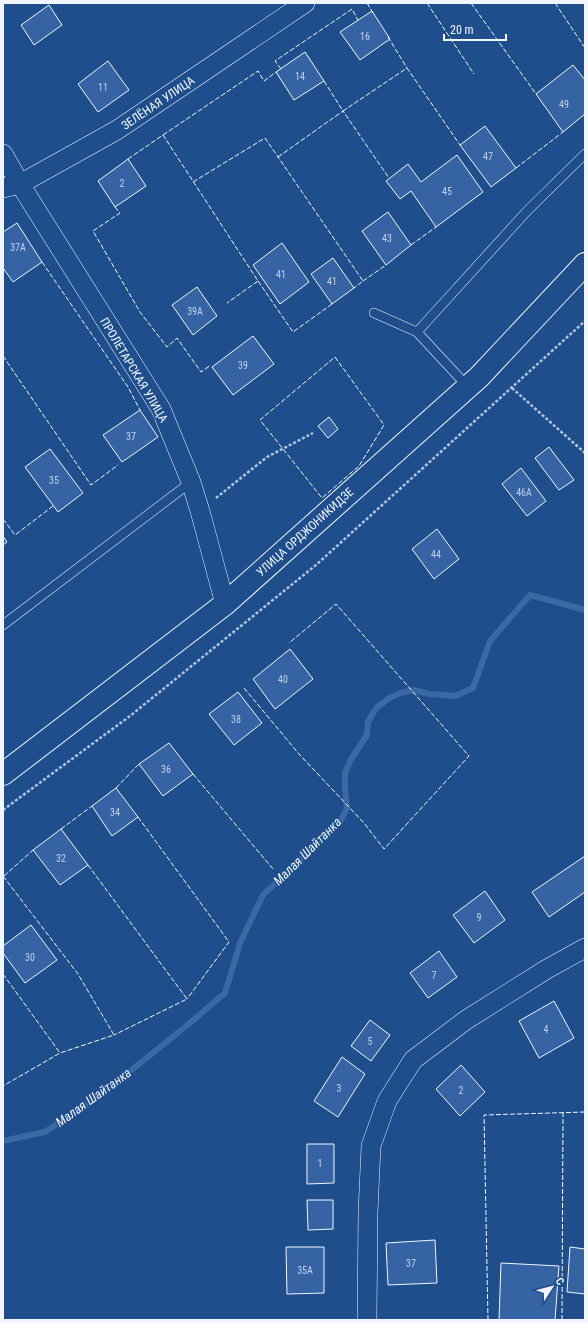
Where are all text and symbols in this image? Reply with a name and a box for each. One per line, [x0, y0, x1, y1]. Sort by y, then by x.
scale bar [444, 16, 506, 42]
text: 20 m [450, 23, 474, 37]
house number: 16 [360, 31, 370, 42]
house number: 14 [295, 71, 305, 82]
street label: ЗЕЛЁНАЯ УЛИЦА [118, 72, 197, 133]
house number: 11 [98, 82, 108, 93]
house number: 49 [559, 99, 569, 110]
house number: 47 [483, 151, 493, 162]
house number: 2 [120, 178, 125, 189]
house number: 45 [442, 186, 452, 197]
house number: 43 [382, 233, 392, 244]
house number: 37А [10, 242, 26, 253]
house number: 41 [276, 269, 286, 280]
house number: 41 [327, 276, 337, 287]
house number: 39А [187, 306, 203, 317]
street label: ПРОЛЕТАРСКАЯ УЛИЦА [97, 315, 171, 425]
house number: 39 [238, 360, 248, 371]
house number: 37 [126, 431, 136, 442]
house number: 35 [49, 475, 59, 486]
street label: УЛИЦА ОРДЖОНИКИДЗЕ [254, 485, 356, 579]
house number: 46А [516, 487, 532, 498]
house number: 44 [431, 549, 441, 560]
house number: 40 [278, 674, 288, 685]
house number: 38 [231, 714, 241, 725]
house number: 36 [161, 764, 171, 775]
house number: 34 [110, 807, 120, 818]
water label: Малая Шайтанка [270, 814, 344, 888]
house number: 32 [56, 853, 66, 864]
house number: 9 [477, 912, 482, 923]
house number: 30 [25, 952, 35, 963]
house number: 7 [432, 970, 437, 981]
house number: 4 [544, 1024, 549, 1035]
house number: 5 [368, 1036, 373, 1047]
water label: Малая Шайтанка [53, 1065, 134, 1130]
house number: 3 [337, 1083, 342, 1094]
house number: 2 [459, 1085, 464, 1096]
house number: 1 [318, 1158, 322, 1169]
house number: 37 [406, 1258, 416, 1269]
house number: 35А [297, 1265, 313, 1276]
north arrow [532, 1267, 572, 1307]
text: С [553, 1275, 567, 1288]

